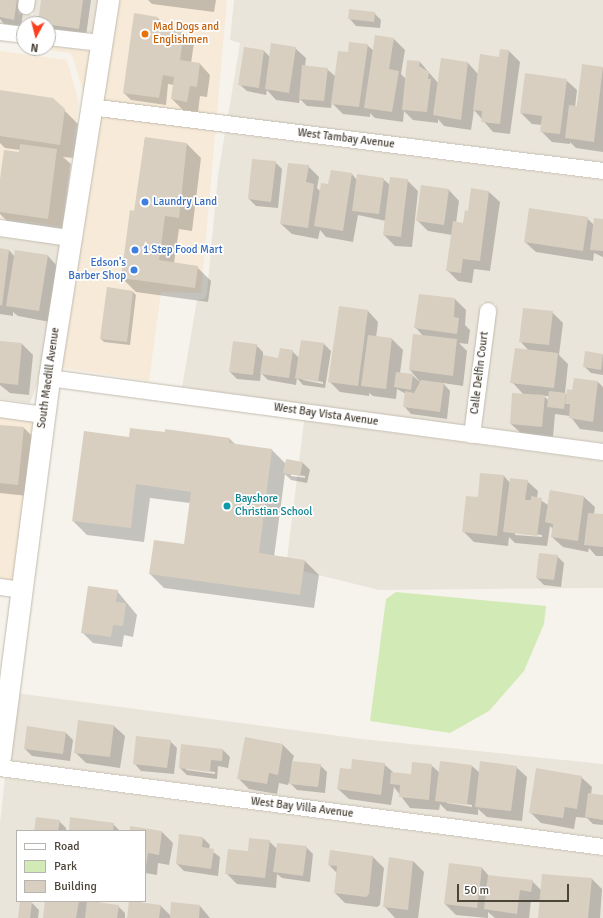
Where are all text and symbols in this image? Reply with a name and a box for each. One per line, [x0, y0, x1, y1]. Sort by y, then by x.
north arrow [16, 16, 56, 56]
place label: Mad Dogs and Englishmen [153, 21, 219, 47]
marker: Mad Dogs and Englishmen [140, 29, 150, 39]
text: N [30, 40, 39, 54]
street label: West Tambay Avenue [297, 126, 395, 152]
place label: Laundry Land [153, 195, 217, 209]
marker: Laundry Land [140, 197, 150, 207]
place label: 1 Step Food Mart [143, 243, 223, 257]
marker: 1 Step Food Mart [130, 245, 140, 255]
place label: Edson's Barber Shop [68, 257, 126, 283]
marker: Edson's Barber Shop [129, 265, 139, 275]
street label: South Macdill Avenue [35, 327, 63, 429]
street label: Calle Delfin Court [468, 331, 492, 415]
street label: West Bay Vista Avenue [273, 401, 379, 429]
place label: Bayshore Christian School [235, 493, 313, 519]
marker: Bayshore Christian School [222, 501, 232, 511]
street label: West Bay Villa Avenue [250, 795, 354, 821]
legend [16, 830, 146, 902]
text: Road [54, 839, 80, 854]
text: Park [54, 859, 77, 874]
scale bar [459, 876, 571, 902]
text: Building [54, 879, 97, 894]
text: 50 m [464, 883, 489, 898]

